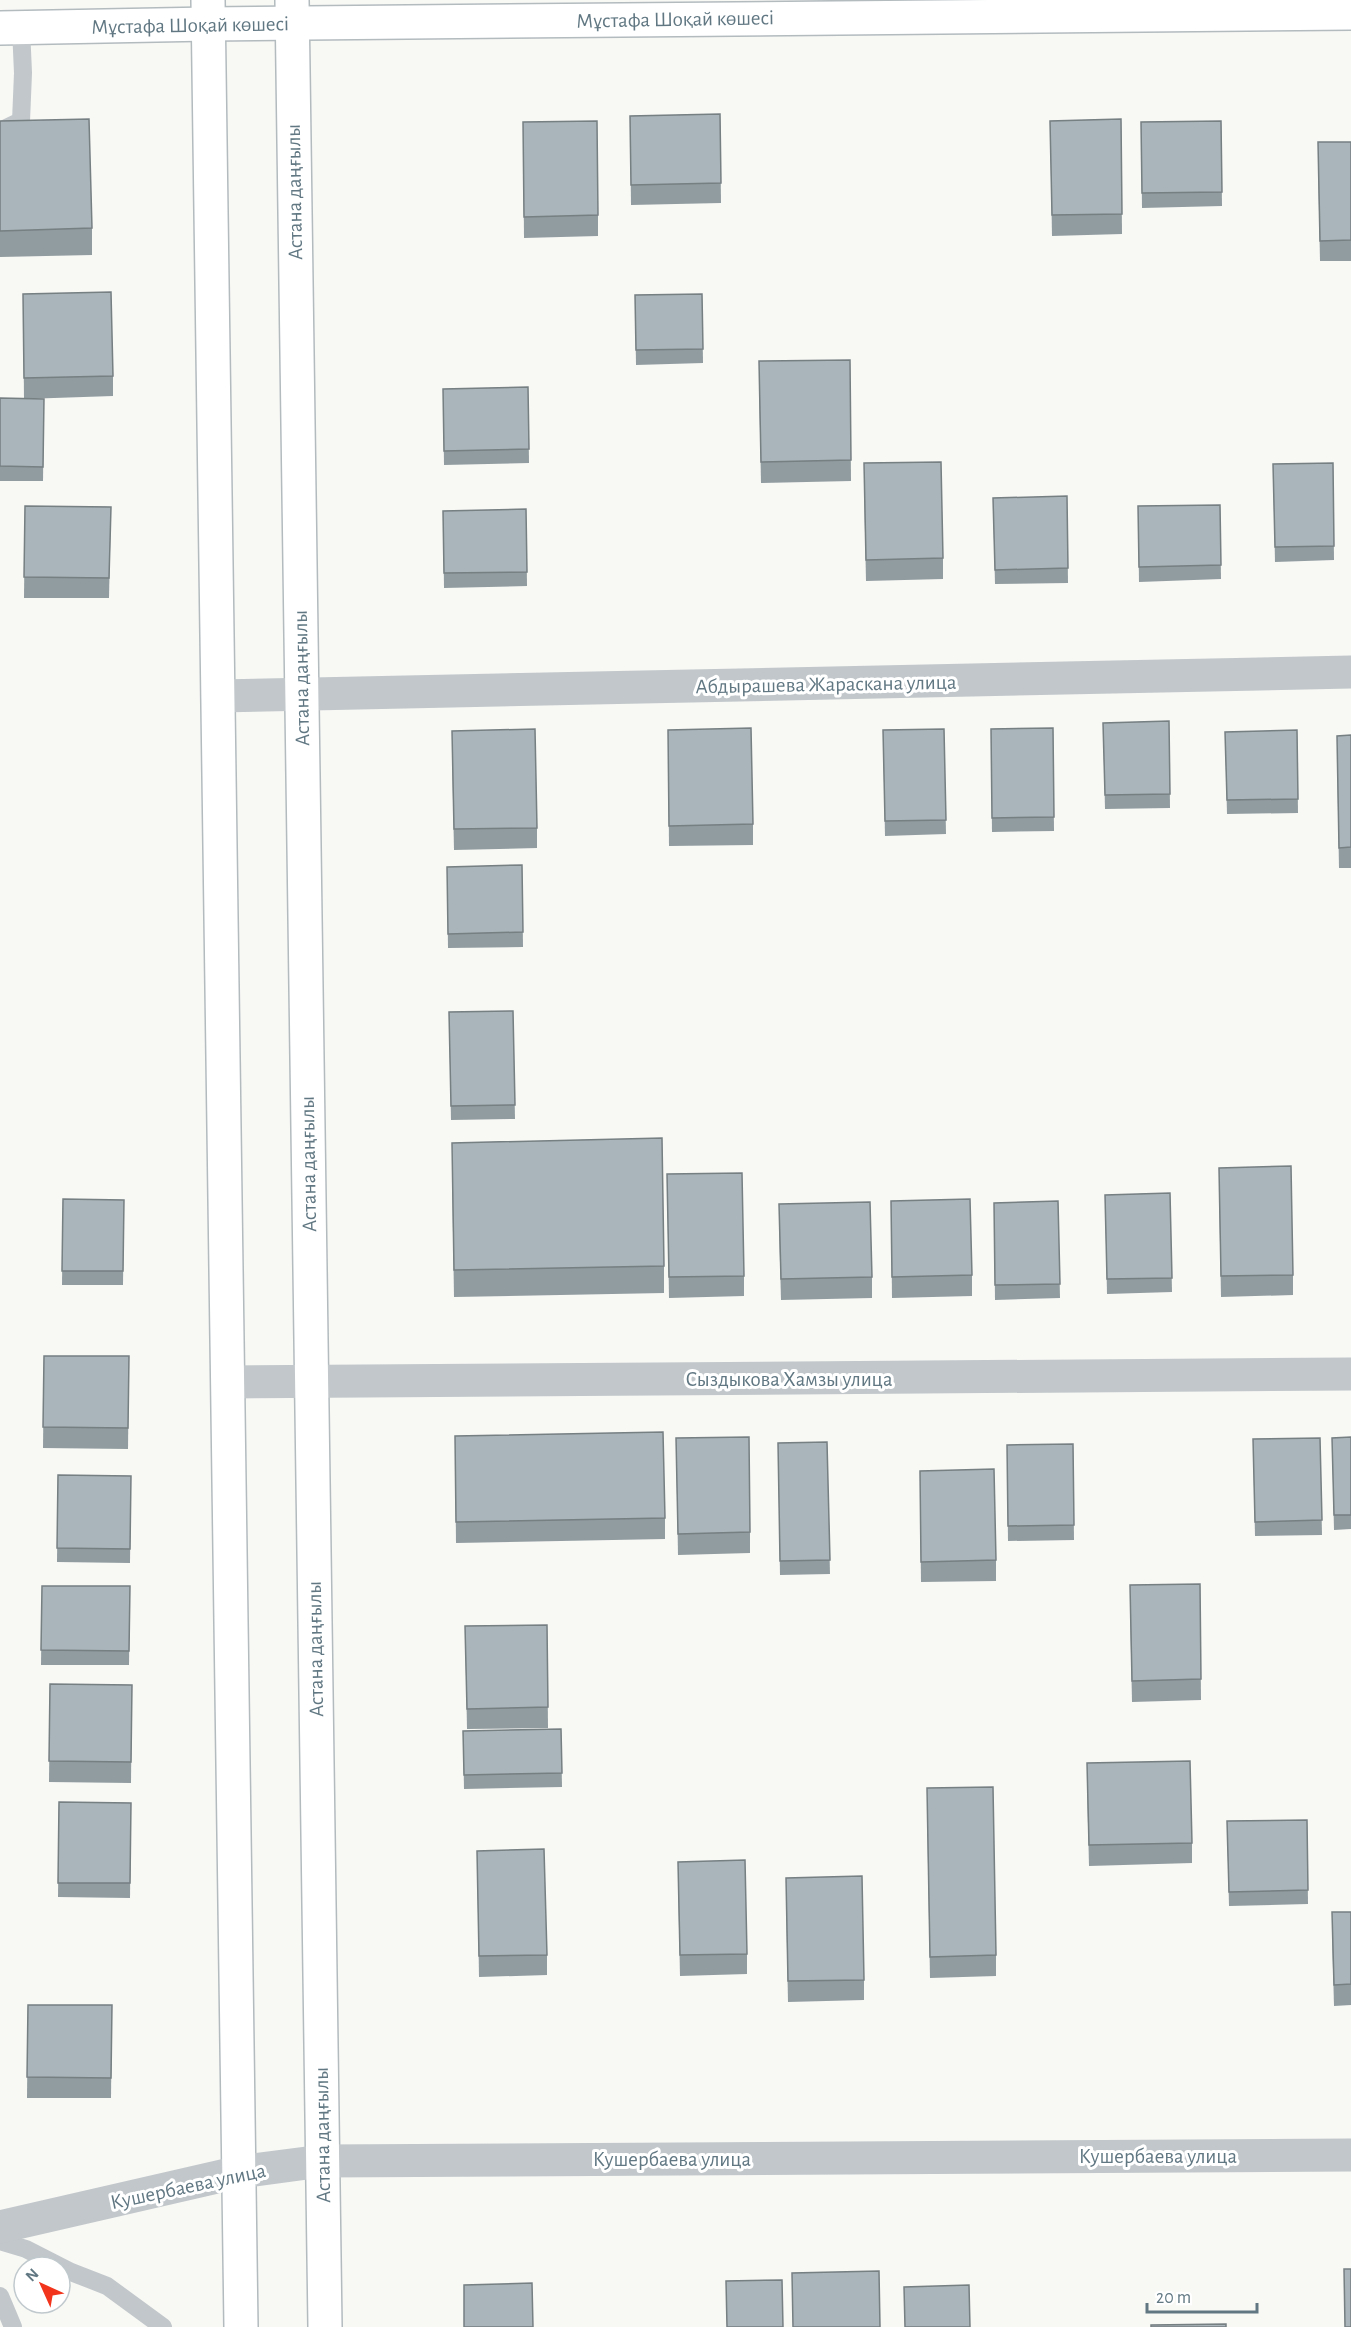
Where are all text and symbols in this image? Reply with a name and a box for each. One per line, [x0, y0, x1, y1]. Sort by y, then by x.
street label: Мұстафа Шоқай көшесі [576, 7, 774, 32]
street label: Мұстафа Шоқай көшесі [91, 13, 289, 38]
street label: Астана даңғылы [283, 124, 306, 260]
street label: Астана даңғылы [290, 610, 313, 746]
street label: Абдырашева Жараскана улица [695, 672, 957, 697]
street label: Астана даңғылы [297, 1096, 320, 1232]
street label: Сыздыкова Хамзы улица [685, 1369, 893, 1390]
street label: Астана даңғылы [304, 1581, 327, 1717]
street label: Астана даңғылы [311, 2067, 334, 2203]
street label: Кушербаева улица [1079, 2146, 1238, 2167]
street label: Кушербаева улица [593, 2149, 752, 2170]
street label: Кушербаева улица [108, 2160, 268, 2213]
north arrow [12, 2255, 72, 2315]
text: N [23, 2266, 42, 2285]
scale bar [1147, 2276, 1256, 2314]
text: 20 m [1156, 2289, 1191, 2307]

